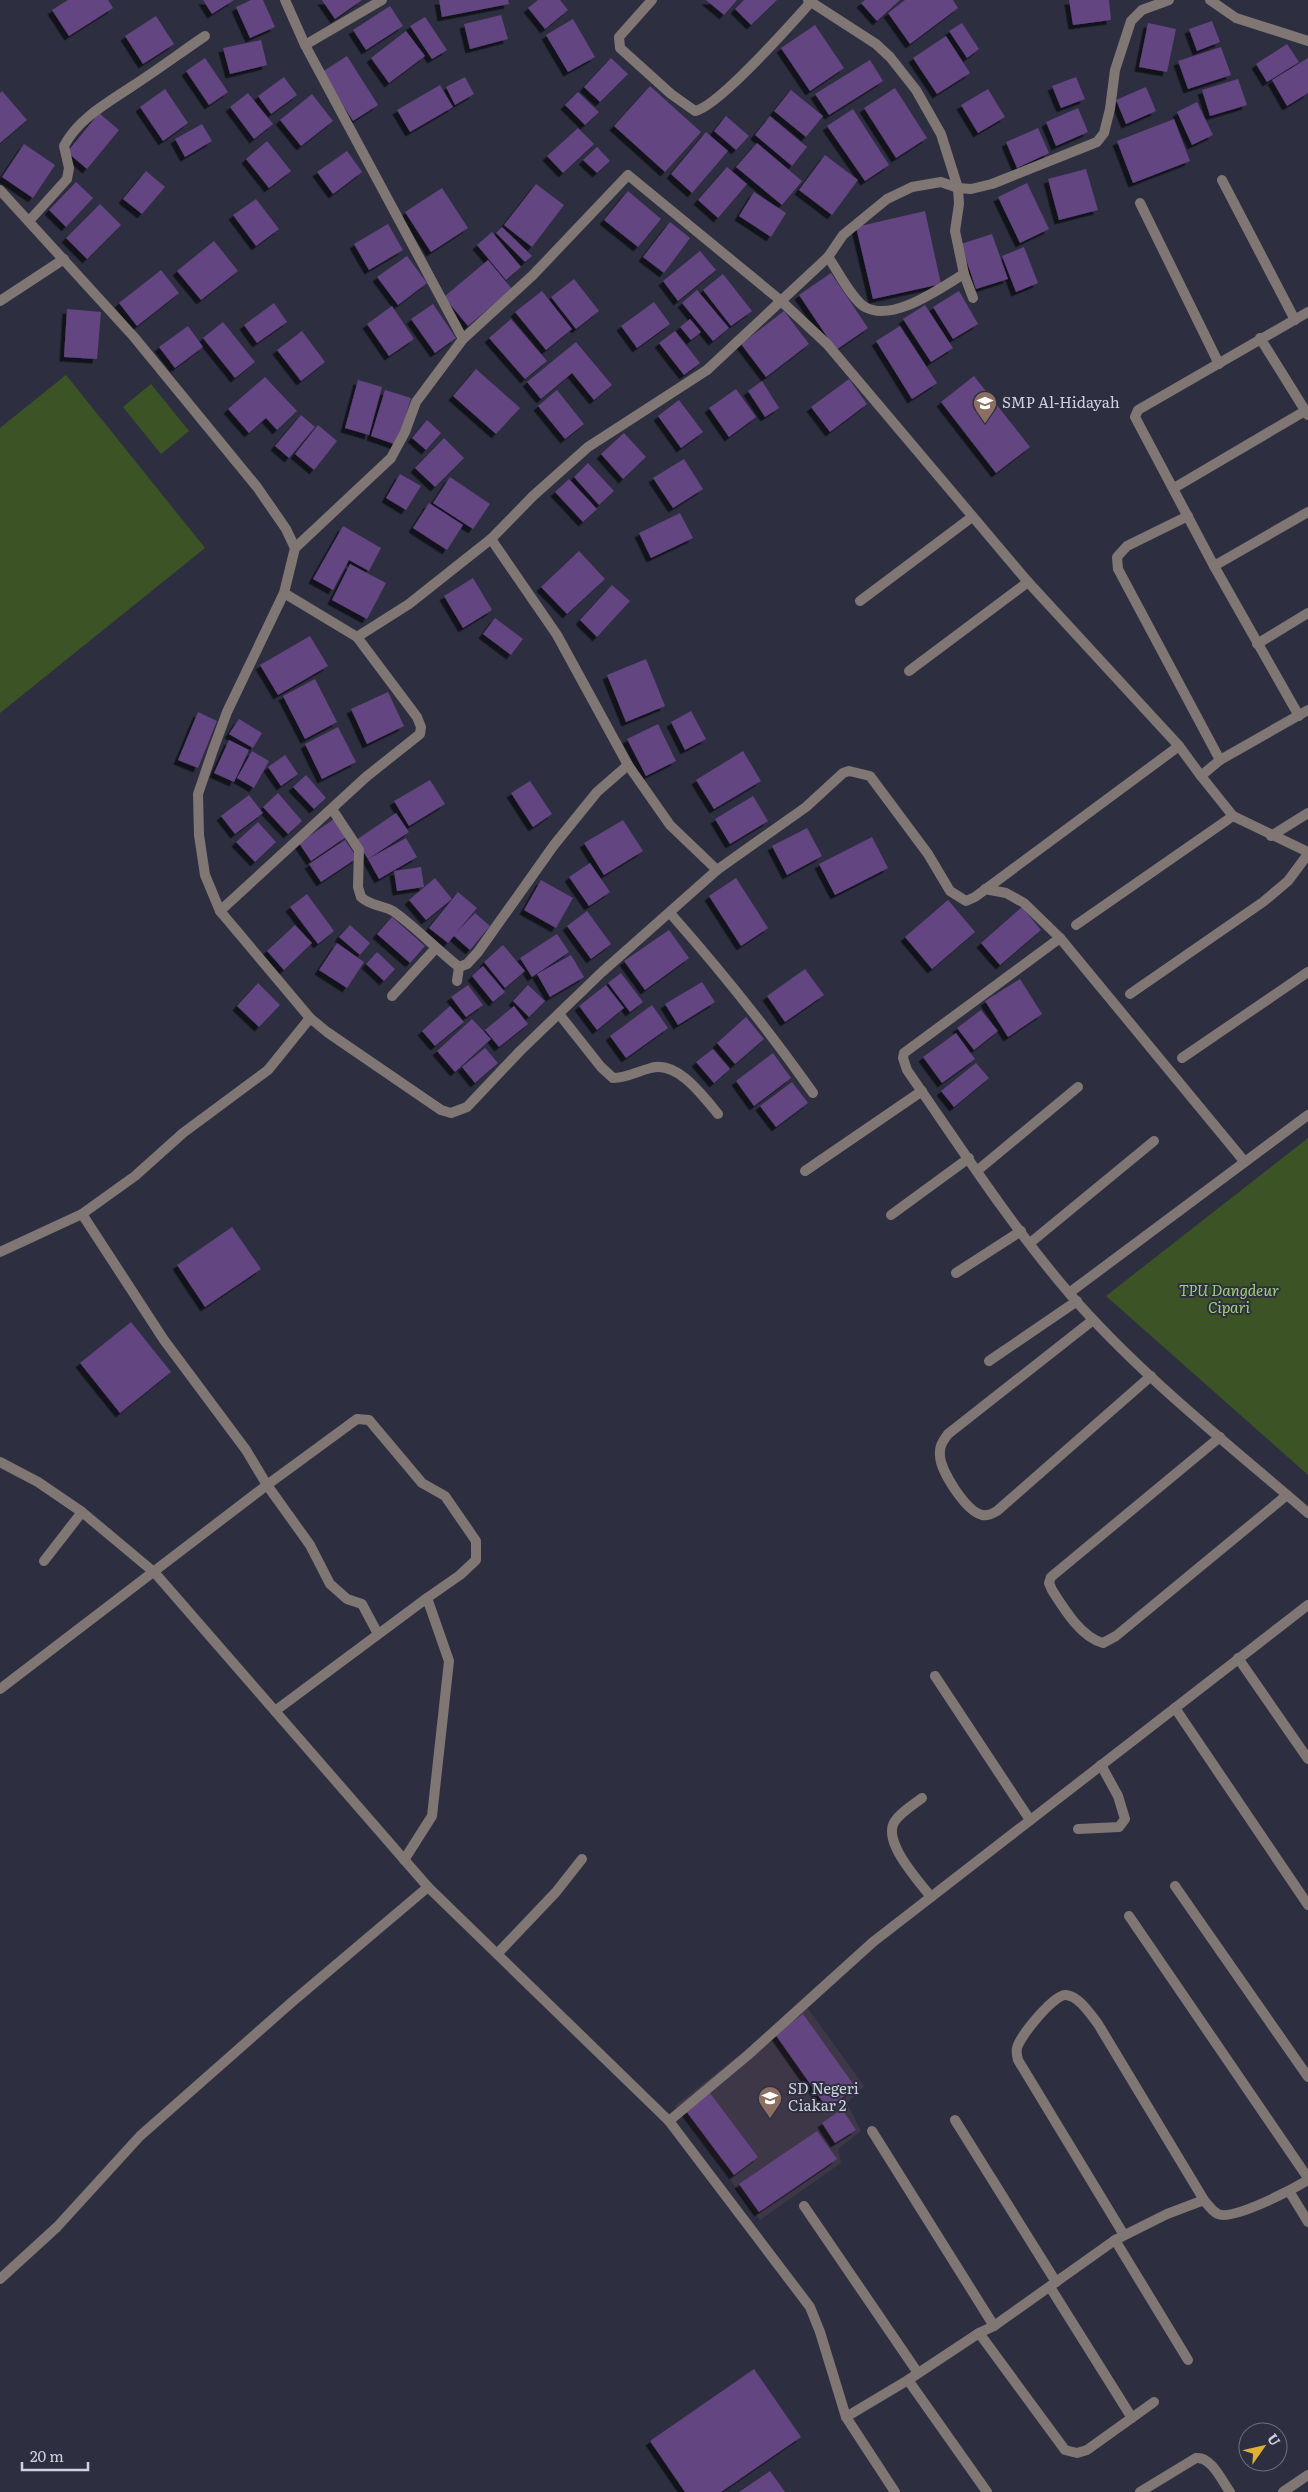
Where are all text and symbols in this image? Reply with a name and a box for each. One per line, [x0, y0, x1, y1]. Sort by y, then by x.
school or university icon: SMP Al-Hidayah [972, 390, 998, 424]
place label: SMP Al-Hidayah [1002, 390, 1120, 413]
park label: TPU Dangdeur Cipari [1179, 1278, 1279, 1318]
place label: SD Negeri Ciakar 2 [788, 2076, 859, 2116]
school or university icon: SD Negeri Ciakar 2 [757, 2085, 783, 2119]
north arrow [1238, 2422, 1288, 2472]
text: U [1263, 2429, 1286, 2449]
scale bar [22, 2440, 89, 2472]
text: 20 m [30, 2444, 64, 2467]

